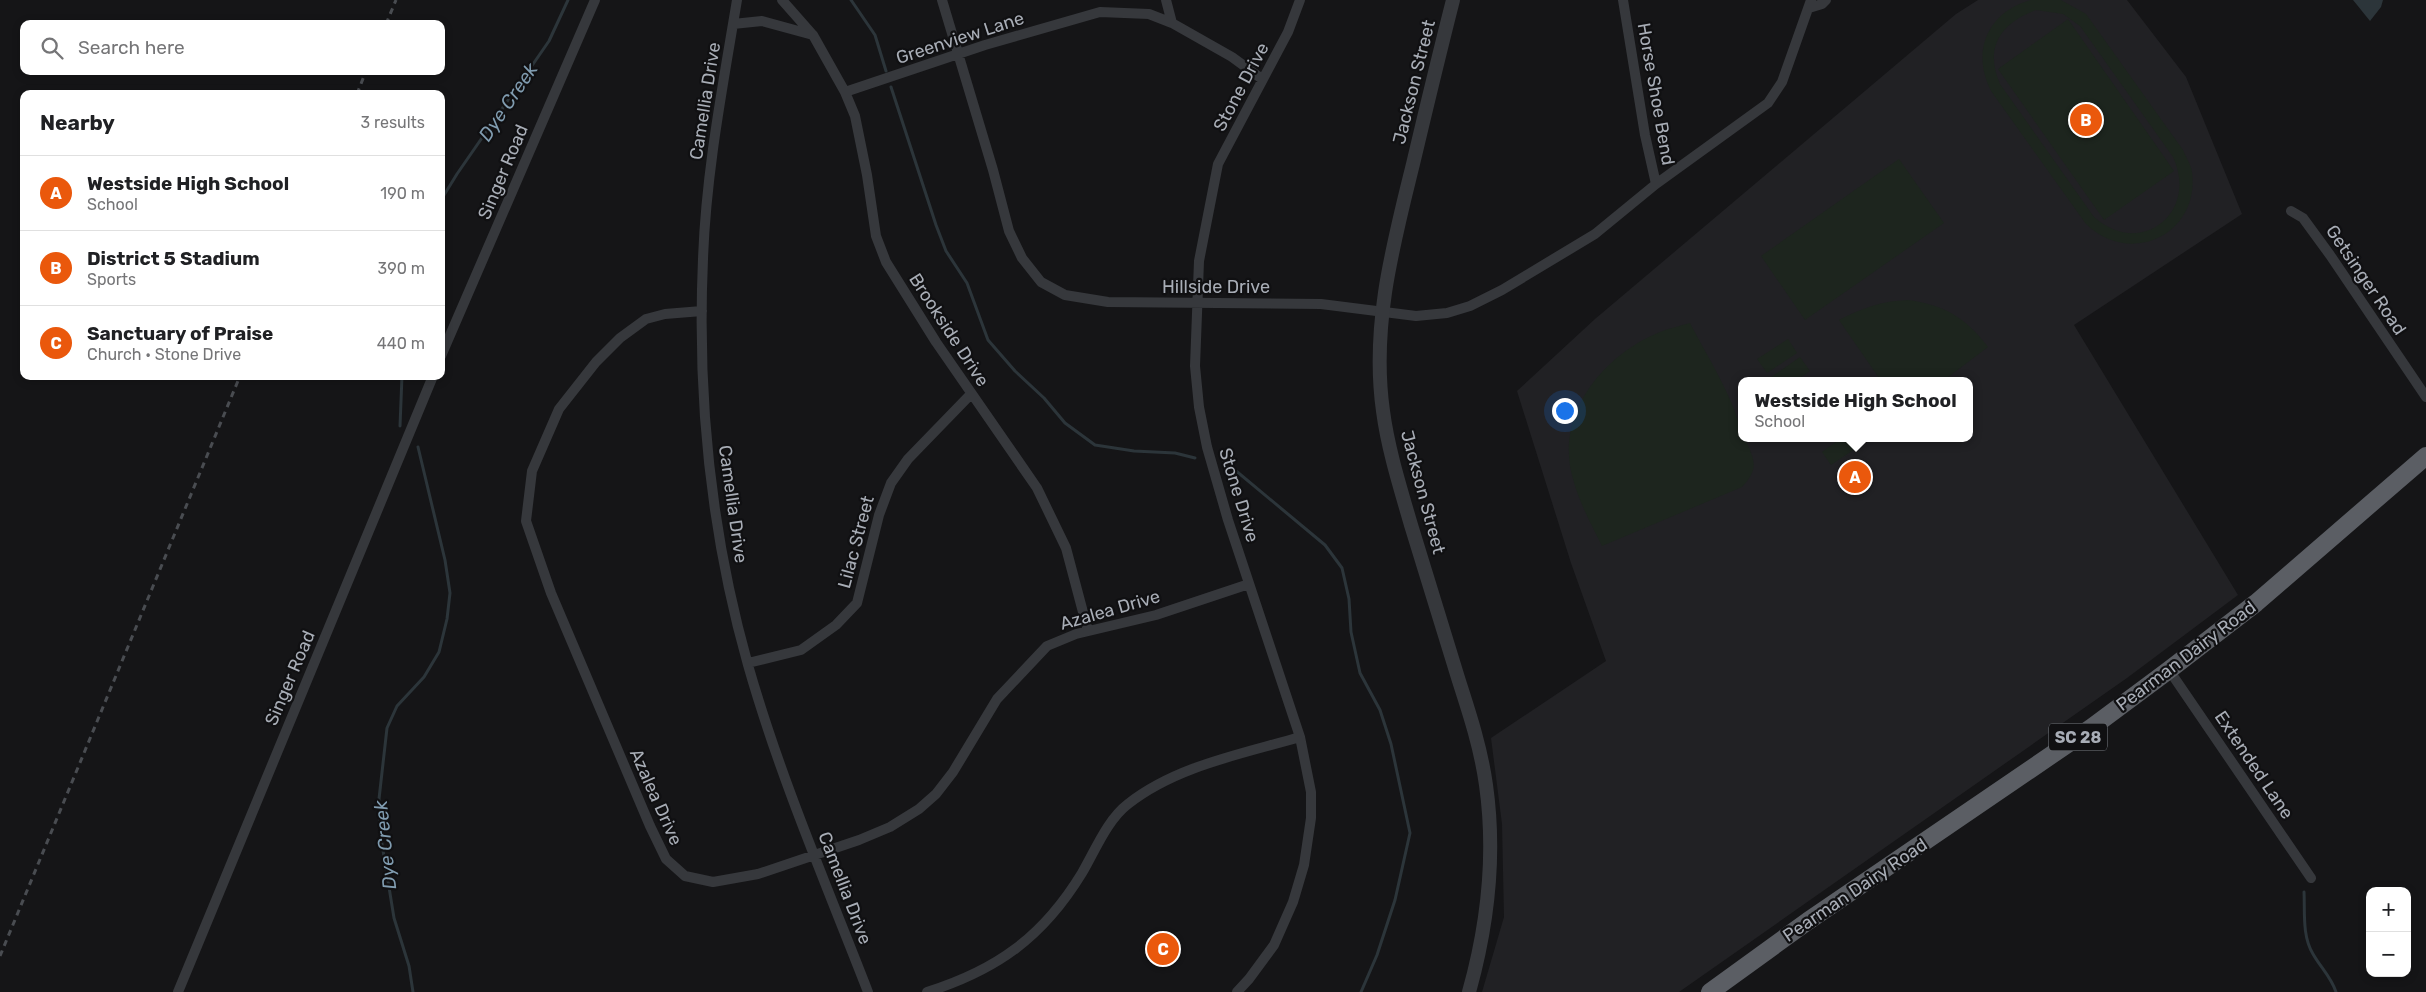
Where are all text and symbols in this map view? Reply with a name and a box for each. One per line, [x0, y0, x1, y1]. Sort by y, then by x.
street label: Greenview Lane [893, 7, 1027, 69]
street label: Jackson Street [1388, 18, 1440, 146]
search box [20, 20, 445, 75]
street label: Horse Shoe Bend [1633, 21, 1679, 167]
icon: search [38, 34, 66, 62]
text: Search here [78, 36, 185, 59]
street label: Stone Drive [1208, 39, 1274, 135]
street label: Camellia Drive [685, 41, 725, 161]
water label: Dye Creek [473, 58, 543, 145]
pin: B [2070, 101, 2102, 139]
text: Nearby [40, 110, 115, 135]
text: 3 results [360, 113, 425, 132]
street label: Singer Road [473, 121, 533, 223]
text: Westside High School [87, 172, 289, 195]
text: A [50, 184, 62, 203]
text: 190 m [380, 184, 425, 203]
text: School [87, 195, 138, 214]
street label: Getsinger Road [2321, 221, 2411, 339]
text: District 5 Stadium [87, 247, 260, 270]
text: B [50, 259, 62, 278]
text: 390 m [378, 259, 425, 278]
street label: Brookside Drive [904, 269, 994, 391]
text: Sports [87, 270, 136, 289]
street label: Hillside Drive [1162, 276, 1270, 298]
text: Sanctuary of Praise [87, 322, 273, 345]
text: C [50, 334, 62, 353]
text: 440 m [377, 334, 425, 353]
text: Church · Stone Drive [87, 345, 241, 364]
popup [1738, 377, 1973, 442]
text: Westside High School [1754, 389, 1957, 412]
your location [1552, 398, 1578, 424]
text: School [1754, 412, 1805, 431]
street label: Jackson Street [1396, 428, 1450, 556]
street label: Camellia Drive [714, 444, 752, 564]
street label: Stone Drive [1214, 445, 1264, 545]
pin: A [1839, 458, 1871, 496]
street label: Lilac Street [833, 493, 879, 591]
street label: Azalea Drive [1057, 585, 1163, 635]
street label: Pearman Dairy Road [2112, 596, 2260, 716]
street label: Singer Road [260, 627, 320, 729]
street label: Extended Lane [2210, 707, 2298, 823]
road number: SC 28 [2049, 724, 2107, 750]
street label: Azalea Drive [625, 745, 687, 849]
water label: Dye Creek [369, 799, 401, 891]
street label: Camellia Drive [813, 829, 877, 947]
street label: Pearman Dairy Road [1779, 833, 1931, 947]
map controls [2366, 887, 2411, 977]
button: + [2366, 887, 2411, 932]
pin: C [1147, 930, 1179, 968]
button: − [2366, 932, 2411, 977]

